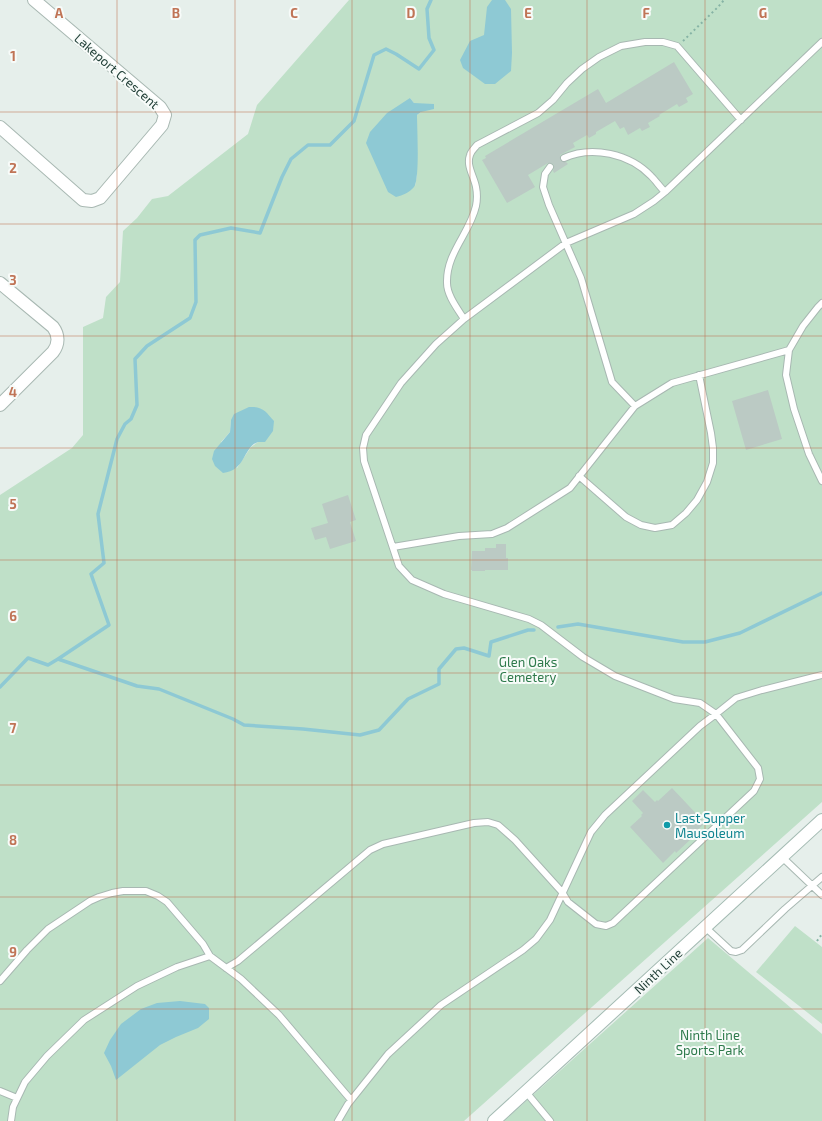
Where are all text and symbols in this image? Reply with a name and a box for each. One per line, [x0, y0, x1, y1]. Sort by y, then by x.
text: A [55, 5, 64, 21]
text: B [172, 5, 180, 21]
text: C [290, 5, 298, 21]
text: D [407, 5, 416, 21]
text: E [524, 5, 532, 21]
text: F [642, 5, 650, 21]
text: G [759, 5, 767, 21]
street label: Lakeport Crescent [71, 30, 163, 112]
text: 1 [10, 48, 16, 64]
text: 2 [9, 160, 17, 176]
text: 3 [9, 272, 17, 288]
text: 4 [9, 384, 17, 400]
text: 5 [9, 496, 17, 512]
text: 6 [9, 608, 17, 624]
park label: Glen Oaks Cemetery [499, 654, 557, 685]
text: 7 [10, 720, 17, 736]
place label: Last Supper Mausoleum [675, 810, 745, 841]
marker: Last Supper Mausoleum [662, 820, 672, 830]
text: 8 [9, 832, 17, 848]
text: 9 [9, 944, 17, 960]
street label: Ninth Line [631, 945, 685, 997]
park label: Ninth Line Sports Park [676, 1027, 745, 1058]

